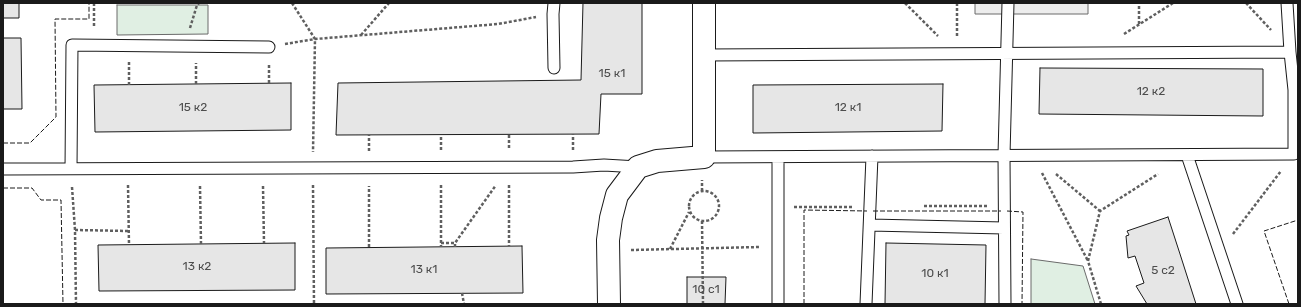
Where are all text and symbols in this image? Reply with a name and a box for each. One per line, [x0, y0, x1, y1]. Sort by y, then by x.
house number: 15 к1 [599, 67, 625, 81]
house number: 12 к2 [1137, 85, 1165, 99]
house number: 15 к2 [179, 101, 207, 115]
house number: 12 к1 [835, 101, 861, 115]
house number: 13 к2 [183, 260, 211, 274]
house number: 13 к1 [411, 263, 437, 277]
house number: 5 с2 [1151, 264, 1175, 278]
house number: 10 к1 [921, 267, 949, 281]
house number: 10 с1 [692, 283, 720, 297]

